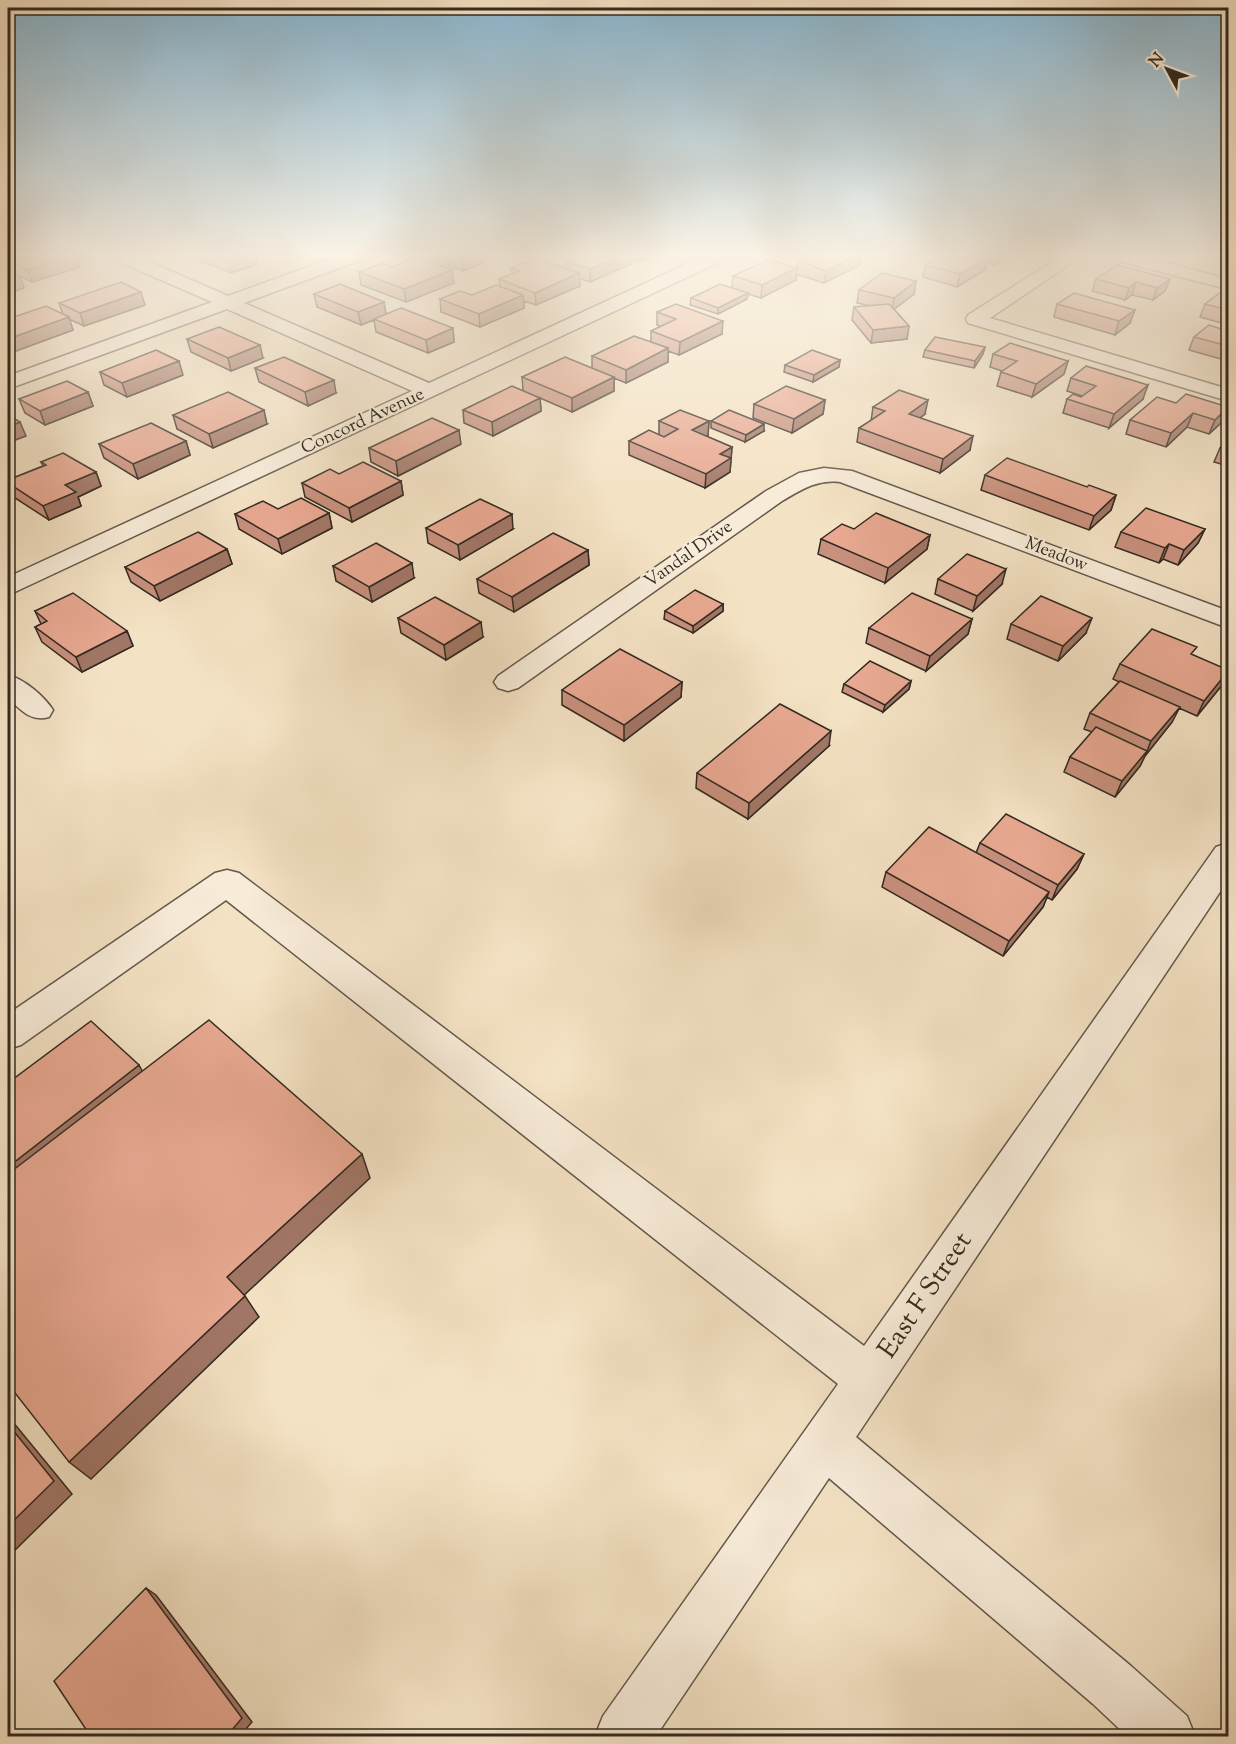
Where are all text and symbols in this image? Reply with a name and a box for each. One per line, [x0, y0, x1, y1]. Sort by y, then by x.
north arrow [1137, 39, 1197, 99]
text: N [1145, 48, 1171, 73]
street label: Concord Avenue [297, 382, 429, 462]
street label: Vandal Drive [639, 515, 739, 595]
street label: Meadow [1021, 531, 1092, 579]
street label: East F Street [869, 1225, 983, 1367]

